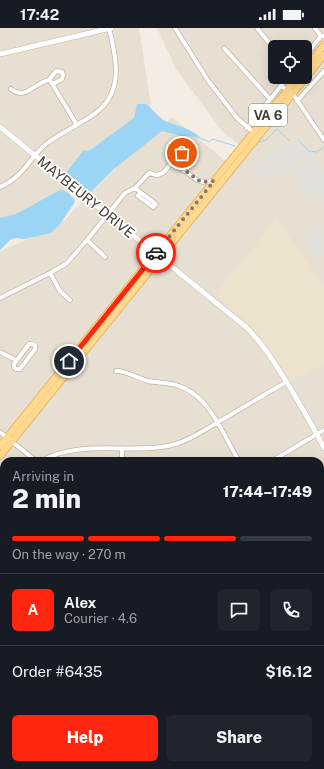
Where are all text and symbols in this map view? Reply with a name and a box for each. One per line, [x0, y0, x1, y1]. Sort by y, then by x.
text: 17:42 [20, 6, 59, 23]
map controls [268, 40, 312, 84]
button: locate [268, 40, 312, 84]
road number: VA 6 [249, 104, 287, 126]
pin [165, 136, 199, 170]
icon: bag [171, 142, 193, 164]
street label: MAYBEURY DRIVE [34, 153, 138, 241]
courier [136, 233, 176, 273]
icon: car [145, 242, 167, 264]
pin [52, 344, 86, 378]
icon: home [58, 350, 80, 372]
text: Arriving in [12, 469, 74, 484]
text: 2 min [12, 483, 81, 514]
text: 17:44–17:49 [223, 483, 312, 500]
text: On the way · 270 m [12, 547, 126, 562]
button: chat [218, 589, 260, 631]
button: phone [270, 589, 312, 631]
text: Alex [64, 594, 96, 611]
text: A [28, 601, 38, 618]
text: Courier · 4.6 [64, 611, 137, 626]
text: Order #6435 [12, 663, 102, 680]
text: $16.12 [265, 663, 312, 680]
button: Help [12, 715, 158, 761]
button: Share [166, 715, 312, 761]

